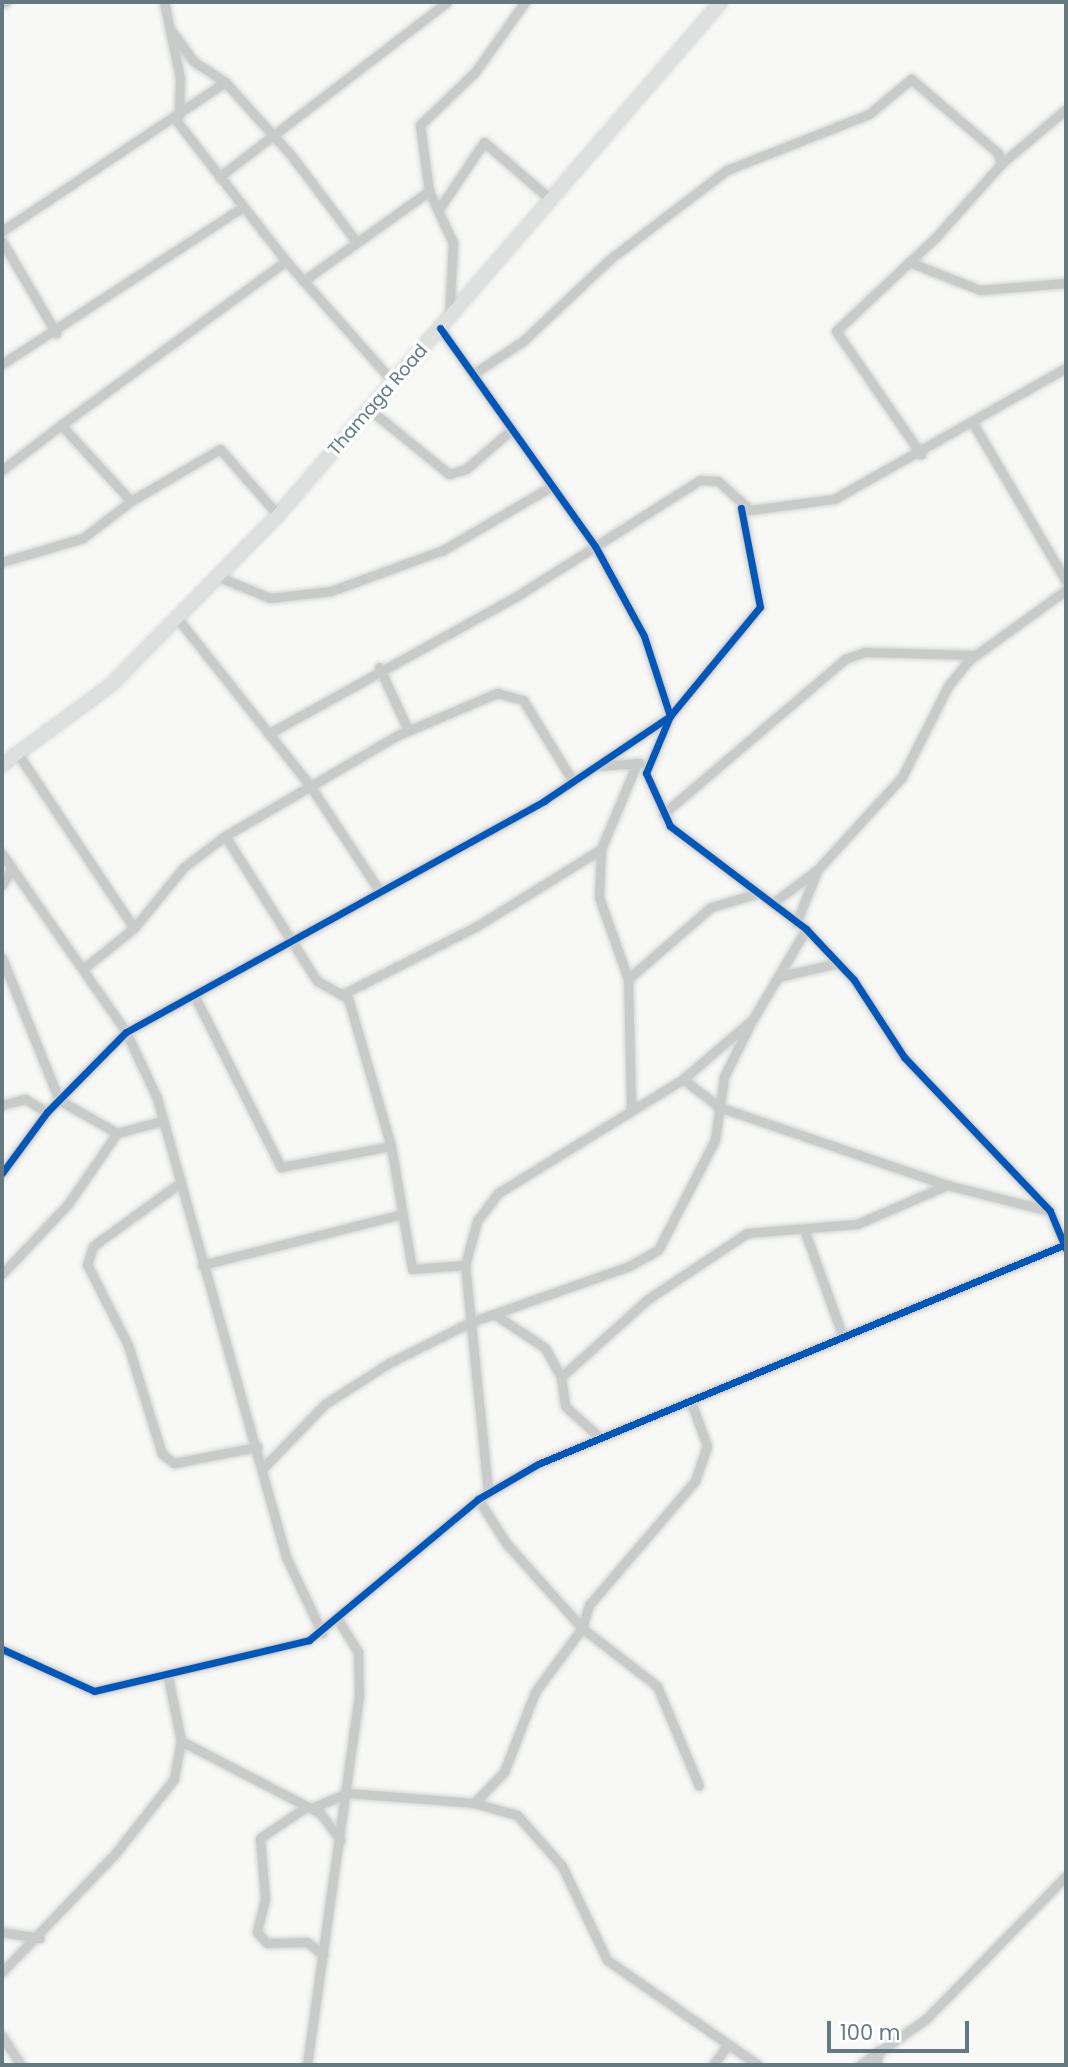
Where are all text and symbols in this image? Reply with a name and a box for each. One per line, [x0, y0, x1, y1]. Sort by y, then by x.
street label: Thamaga Road [324, 340, 432, 460]
scale bar [830, 2008, 972, 2052]
text: 100 m [840, 2018, 900, 2047]

